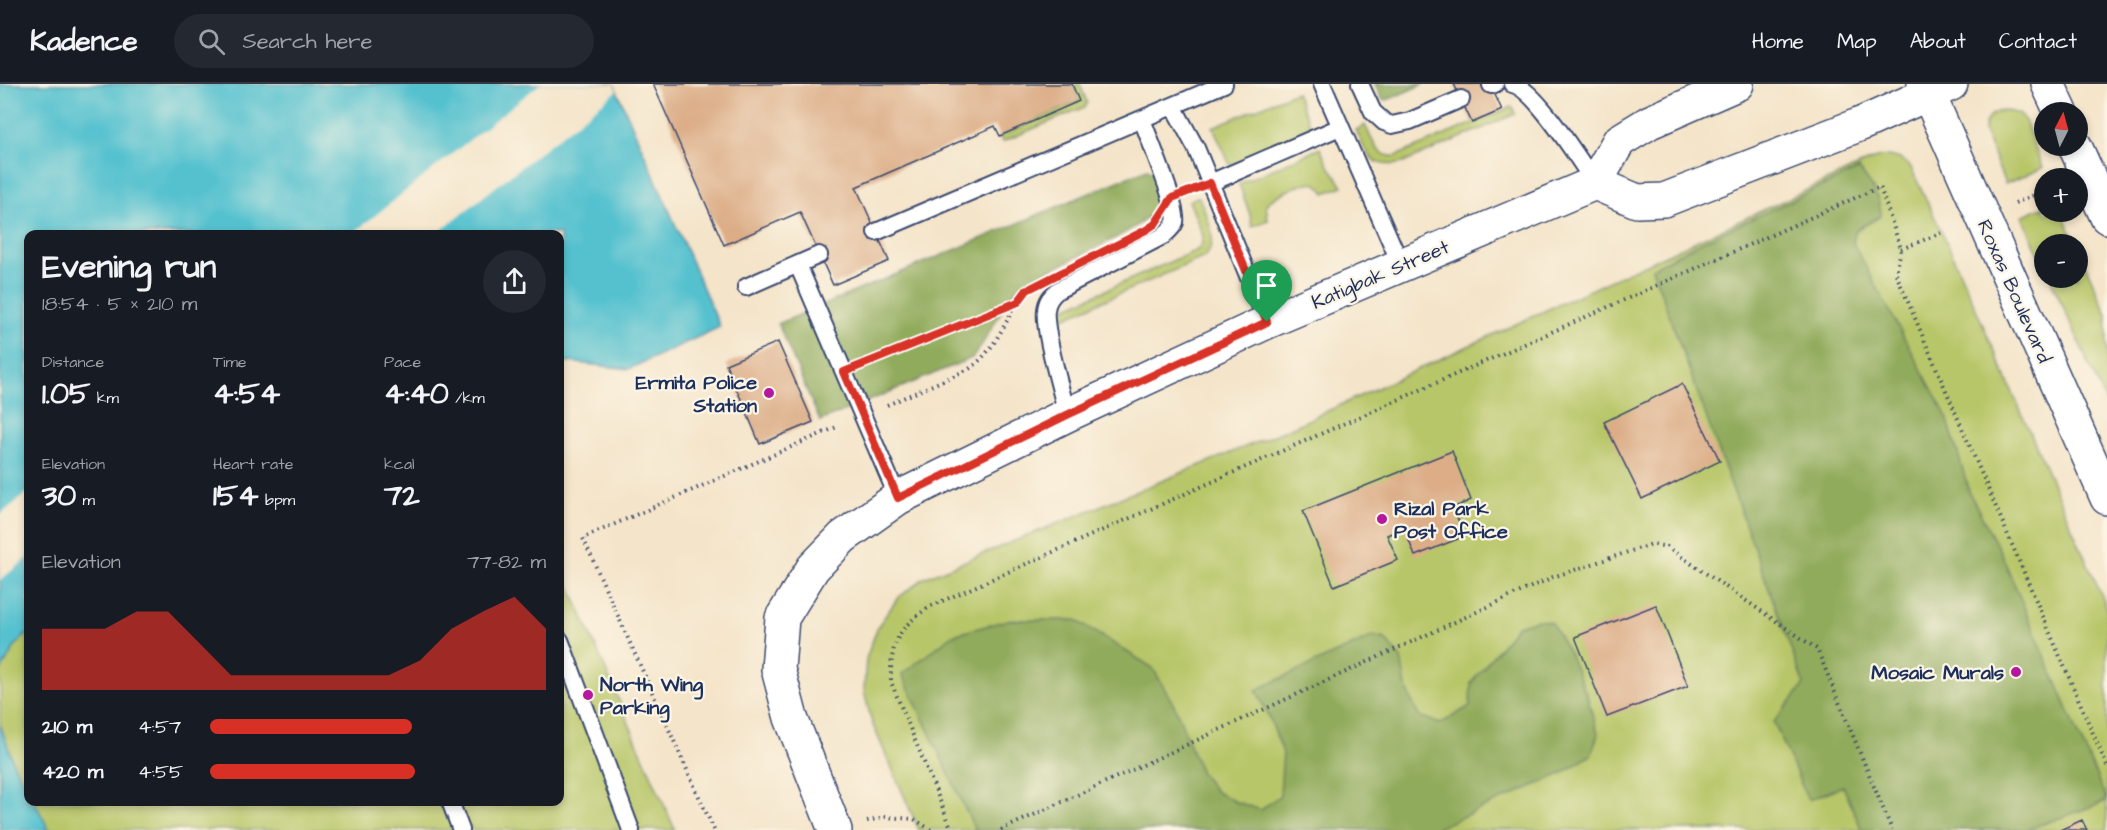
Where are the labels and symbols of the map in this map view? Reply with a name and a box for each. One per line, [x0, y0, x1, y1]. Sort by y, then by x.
north arrow [2034, 102, 2088, 156]
street label: Roxas Boulevard [1970, 215, 2058, 368]
street label: Katigbak Street [1307, 233, 1454, 317]
pin [1241, 260, 1292, 322]
place label: Ermita Police Station [636, 369, 757, 420]
marker: Ermita Police Station [762, 386, 776, 400]
place label: Rizal Park Post Office [1394, 495, 1508, 546]
marker: Rizal Park Post Office [1375, 512, 1389, 526]
place label: Mosaic Murals [1871, 659, 2004, 687]
marker: Mosaic Murals [2009, 665, 2023, 679]
place label: North Wing Parking [600, 671, 704, 723]
marker: North Wing Parking [581, 688, 595, 702]

